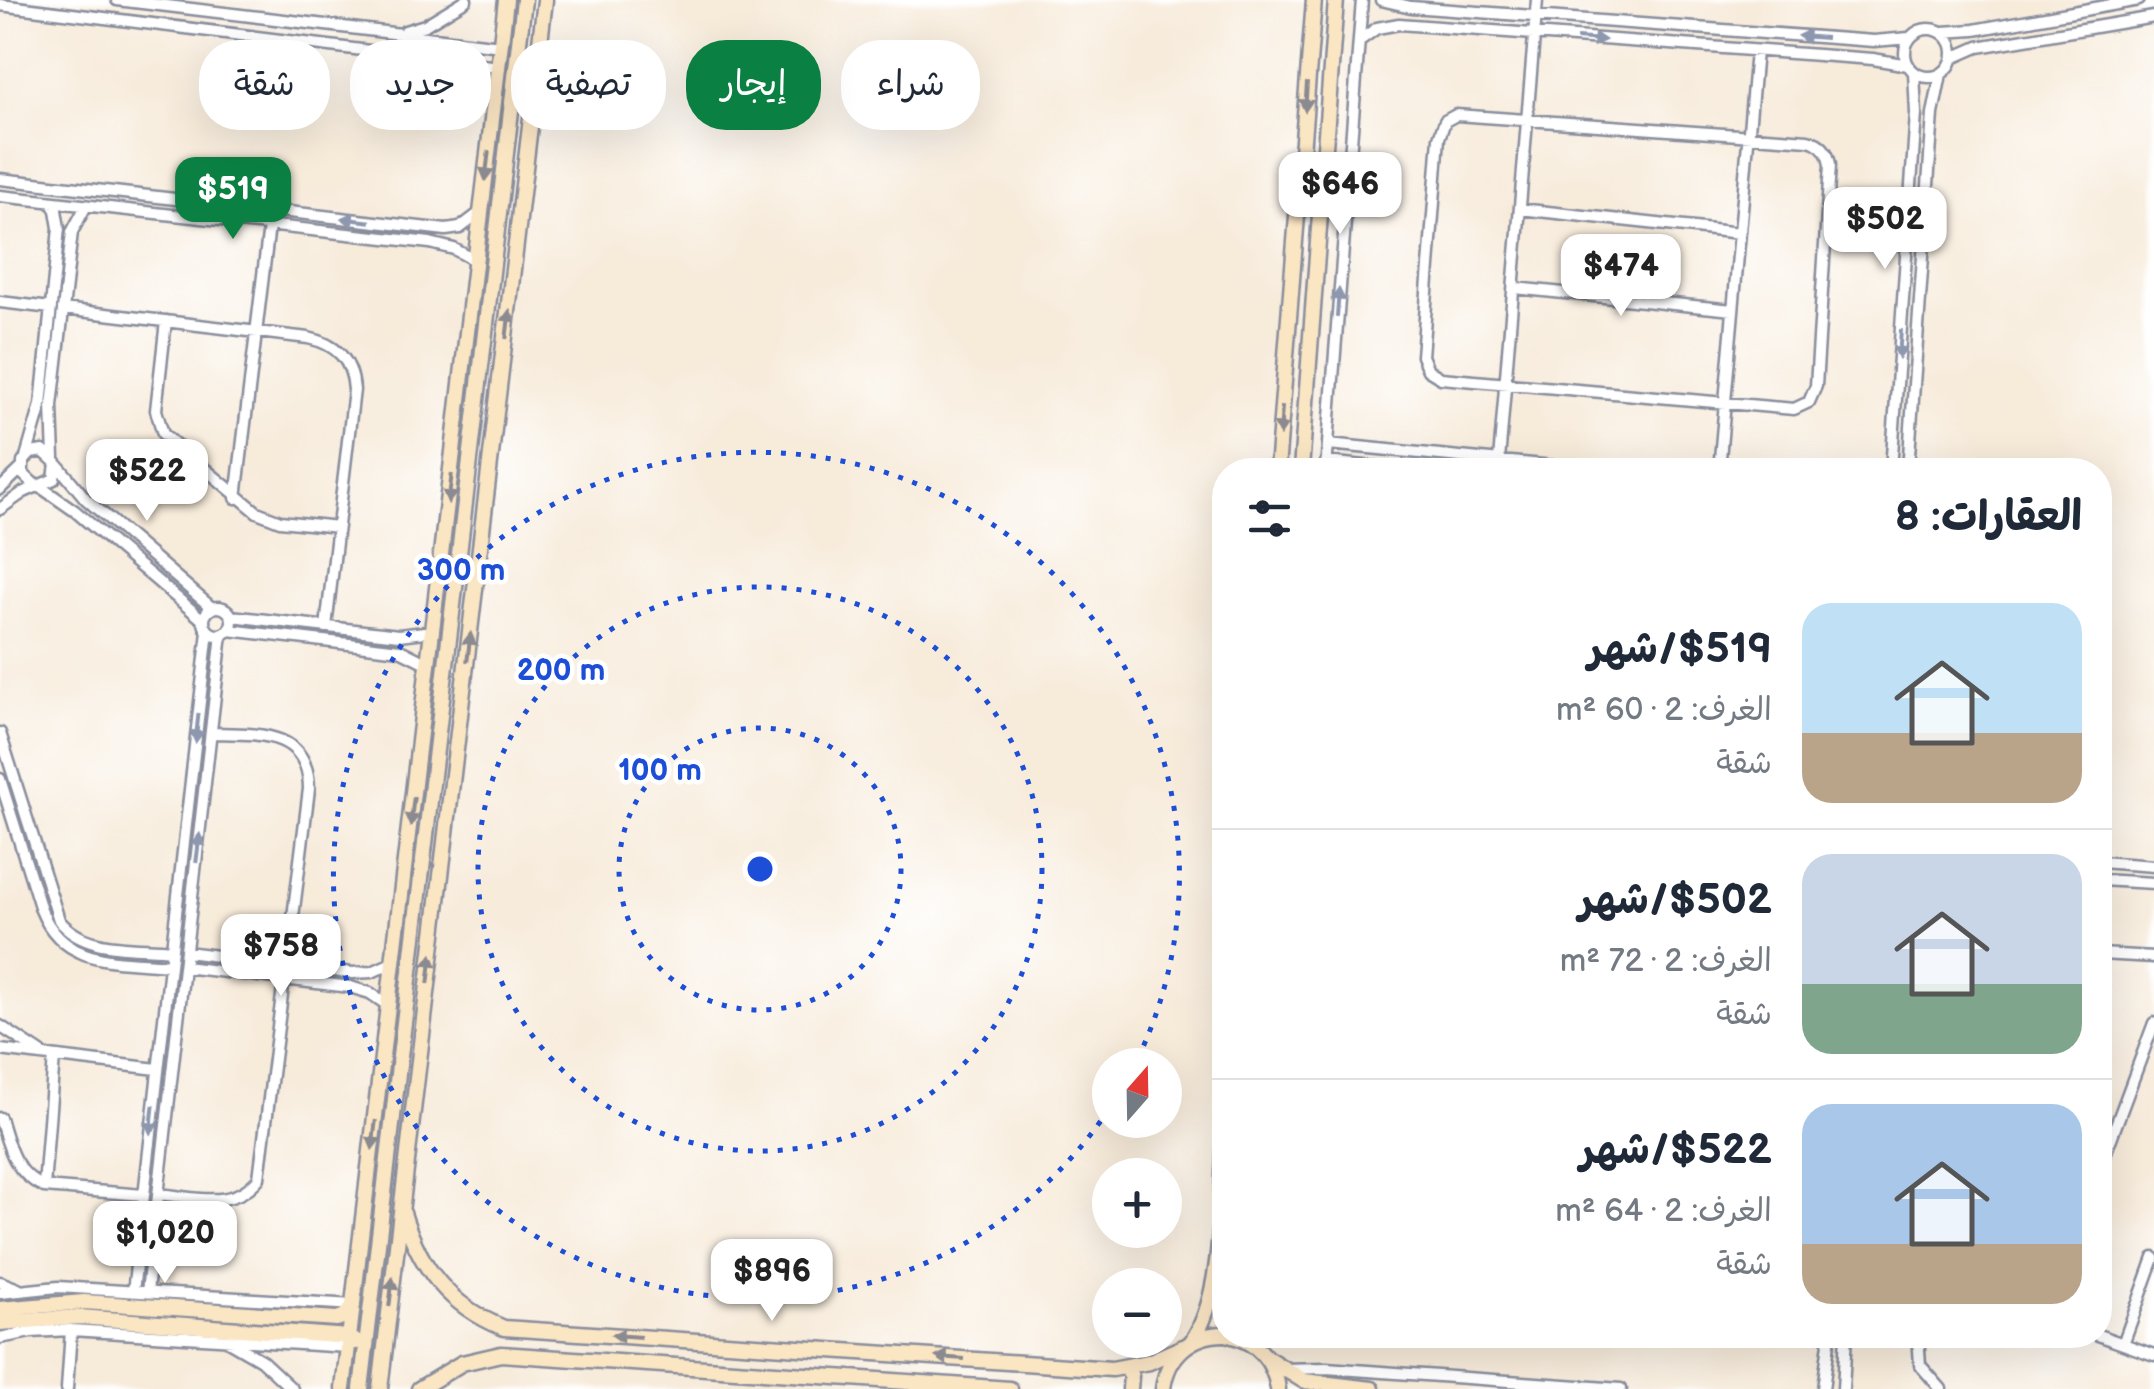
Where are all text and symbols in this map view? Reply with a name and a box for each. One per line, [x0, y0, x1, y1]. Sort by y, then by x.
one-way arrow [1796, 28, 1828, 44]
one-way arrow [1576, 31, 1608, 47]
chip: شقة [199, 40, 330, 130]
chip: جديد [350, 40, 491, 130]
chip: تصفية [511, 40, 666, 130]
chip: إيجار [686, 40, 821, 130]
chip: شراء [841, 40, 980, 130]
one-way arrow [1298, 82, 1314, 114]
one-way arrow [479, 151, 495, 183]
pin: $646 [1281, 152, 1399, 237]
pin: $519 [174, 157, 292, 242]
text: $646 [1301, 165, 1379, 204]
text: $519 [197, 170, 269, 209]
pin: $502 [1826, 187, 1944, 272]
text: $502 [1846, 200, 1924, 239]
one-way arrow [339, 212, 371, 228]
pin: $474 [1562, 234, 1680, 319]
text: $474 [1583, 247, 1659, 286]
one-way arrow [1331, 287, 1347, 318]
one-way arrow [500, 308, 516, 340]
one-way arrow [1892, 328, 1908, 360]
one-way arrow [1273, 406, 1289, 438]
pin: $522 [88, 439, 206, 524]
text: $522 [108, 452, 186, 491]
one-way arrow [442, 474, 458, 506]
icon: filters [1242, 491, 1297, 546]
text: العقارات: 8 [1895, 492, 2082, 543]
text: 300 m [417, 553, 505, 589]
text: $519/شهر [1588, 624, 1772, 675]
one-way arrow [461, 630, 477, 662]
icon: home [1882, 643, 2002, 763]
text: 200 m [517, 653, 605, 689]
text: الغرف: 2 · 60 m² [1556, 691, 1772, 730]
one-way arrow [189, 712, 205, 744]
text: شقة [1716, 744, 1772, 783]
text: 100 m [618, 753, 702, 789]
one-way arrow [404, 797, 420, 828]
one-way arrow [190, 832, 206, 863]
centre of rings [742, 851, 778, 887]
text: $502/شهر [1579, 875, 1772, 926]
icon: home [1882, 894, 2002, 1014]
pin: $758 [222, 914, 340, 999]
text: $758 [243, 927, 319, 966]
text: الغرف: 2 · 72 m² [1560, 942, 1772, 981]
one-way arrow [422, 953, 438, 985]
text: شقة [1716, 995, 1772, 1034]
north arrow [1092, 1048, 1182, 1138]
map controls [1092, 1048, 1182, 1358]
one-way arrow [144, 1105, 160, 1137]
one-way arrow [366, 1119, 382, 1151]
text: $522/شهر [1580, 1125, 1772, 1176]
icon: home [1882, 1144, 2002, 1264]
button: + [1092, 1158, 1182, 1248]
text: الغرف: 2 · 64 m² [1555, 1192, 1772, 1231]
pin: $1,020 [84, 1201, 246, 1286]
text: $1,020 [115, 1214, 215, 1253]
pin: $896 [713, 1239, 831, 1324]
text: شقة [1716, 1245, 1772, 1284]
text: $896 [733, 1252, 811, 1291]
button: − [1092, 1268, 1182, 1358]
one-way arrow [383, 1276, 399, 1308]
one-way arrow [609, 1328, 641, 1344]
one-way arrow [934, 1350, 966, 1366]

